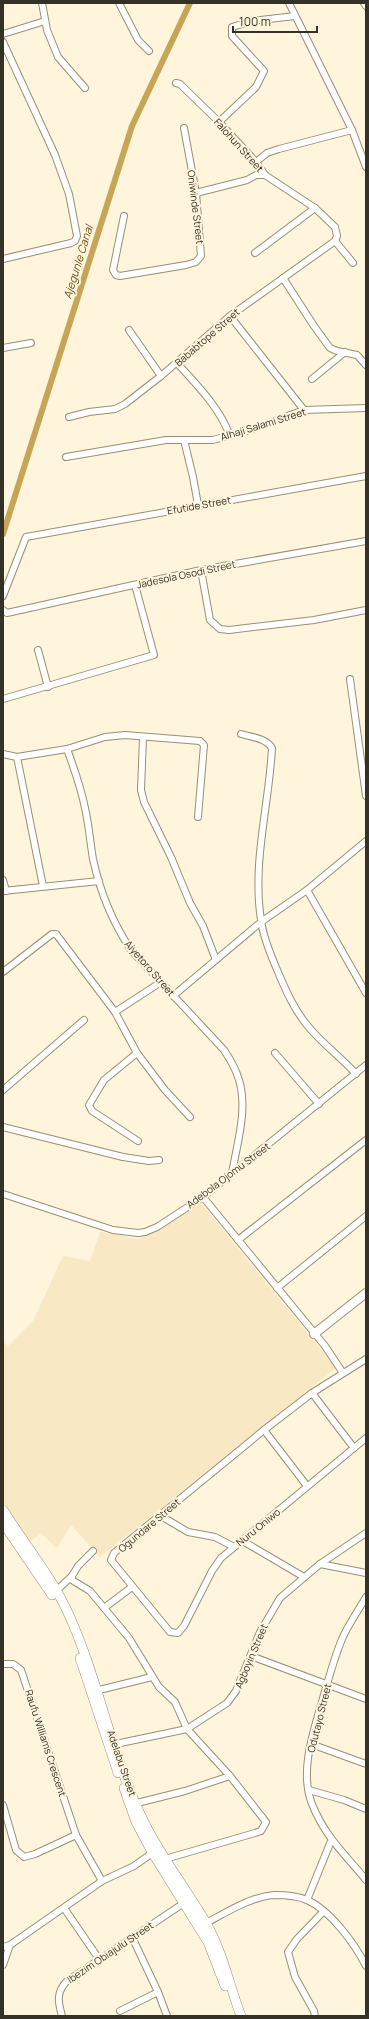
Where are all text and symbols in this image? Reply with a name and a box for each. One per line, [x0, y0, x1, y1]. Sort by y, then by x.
scale bar [233, 8, 317, 34]
text: 100 m [239, 13, 271, 30]
street label: Falohun Street [211, 115, 267, 175]
street label: Oniwinde Street [185, 169, 207, 245]
water label: Ajegunle Canal [59, 222, 96, 300]
street label: Bababtope Street [171, 305, 243, 369]
street label: Alhaji Salami Street [218, 404, 308, 444]
street label: Efutide Street [166, 492, 232, 518]
street label: Jadesola Osodi Street [135, 557, 237, 591]
street label: Aiyetoro Street [122, 937, 178, 999]
street label: Adebola Ojomu Street [183, 1139, 273, 1211]
street label: Ogundare Street [115, 1495, 183, 1555]
street label: Nuru Oniwo [233, 1505, 283, 1549]
street label: Agboyin Street [231, 1622, 271, 1690]
street label: Odutayo Street [304, 1682, 334, 1754]
street label: Raufu Williams Crescent [22, 1688, 70, 1798]
street label: Adelabu Street [104, 1728, 140, 1798]
street label: Ibezim Obiajulu Street [64, 1918, 156, 1986]

